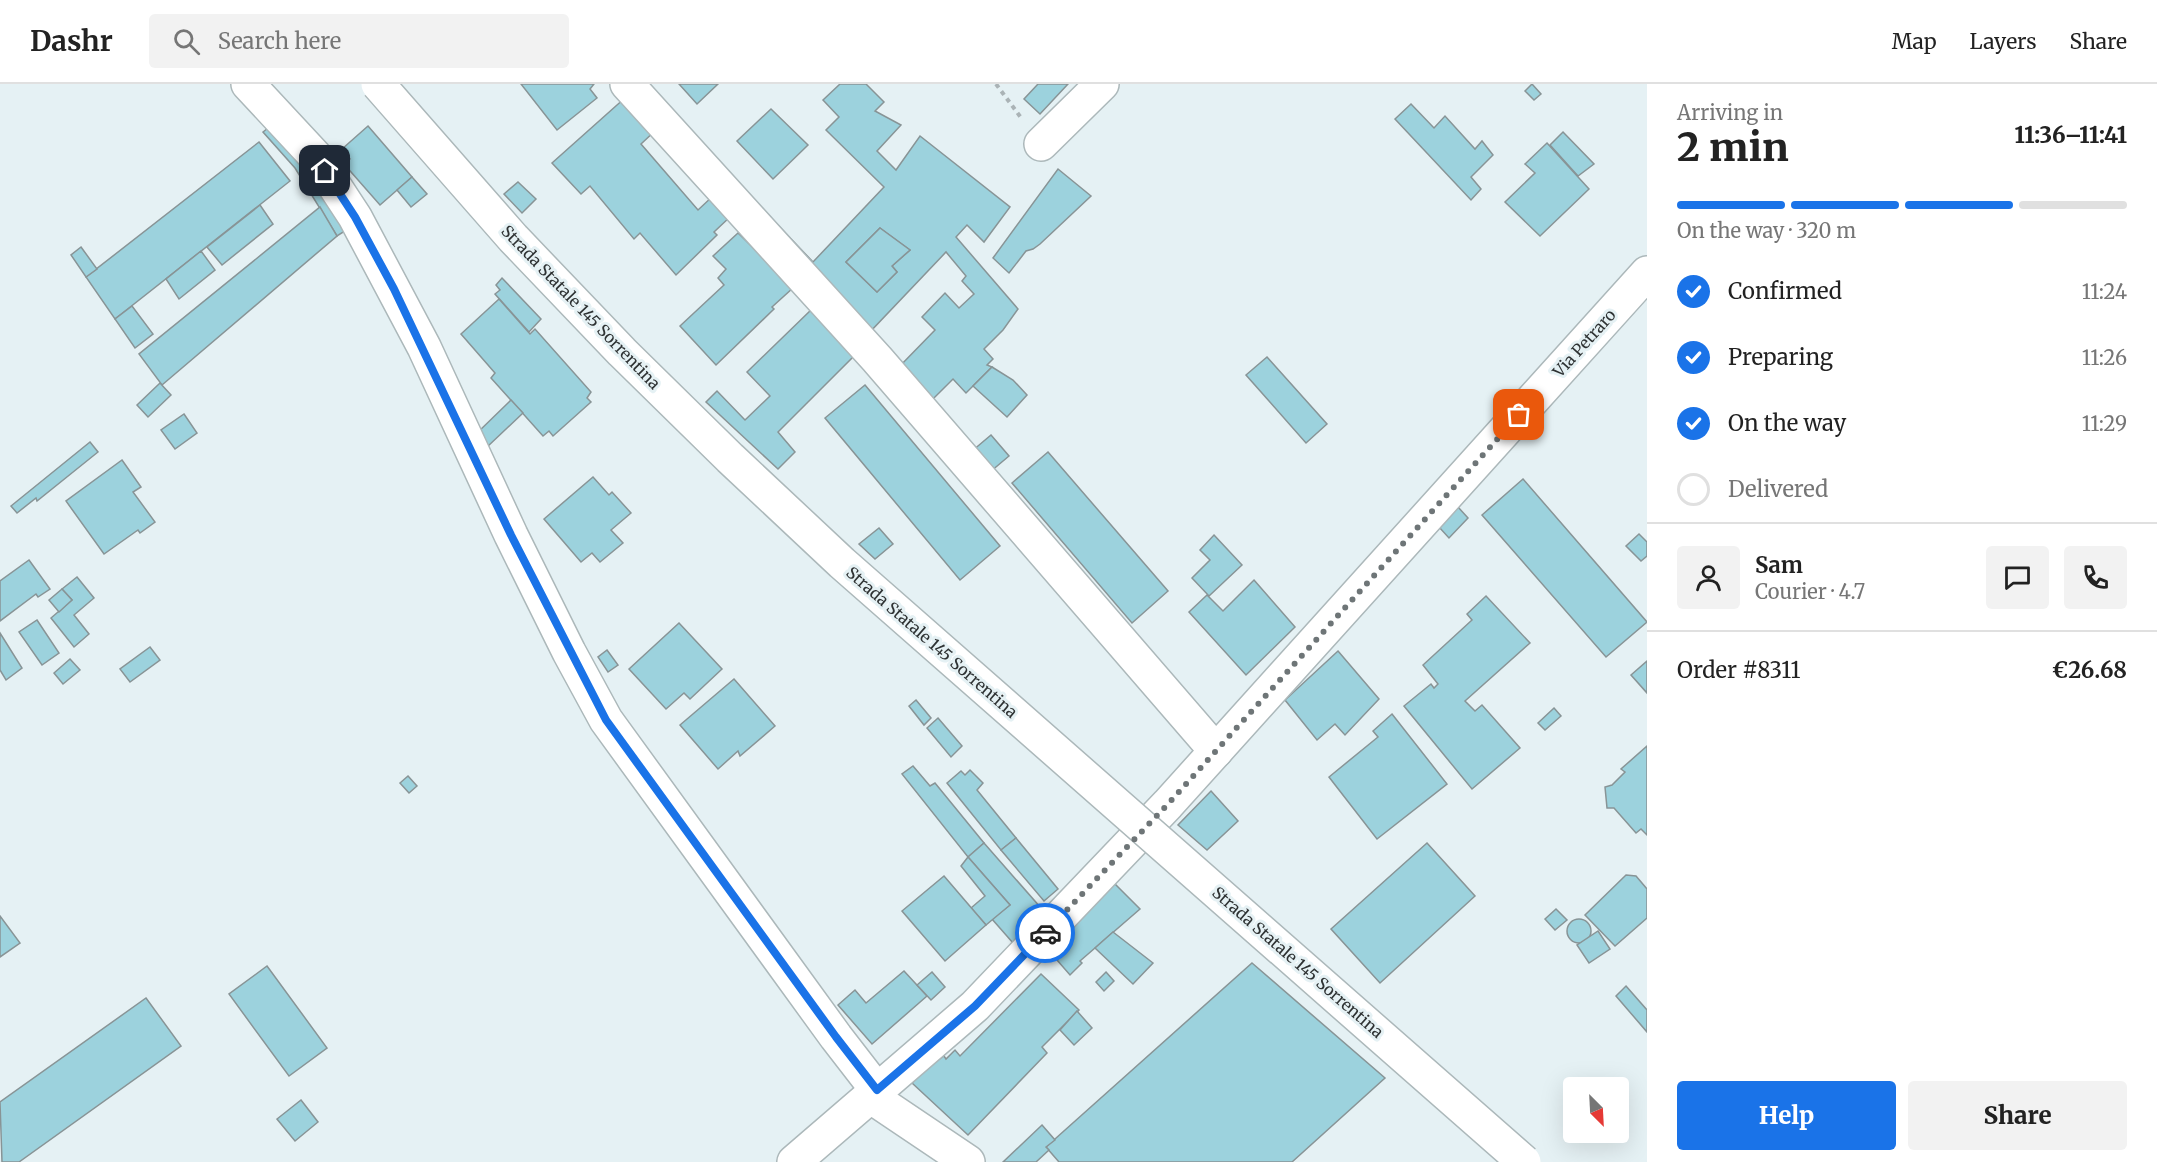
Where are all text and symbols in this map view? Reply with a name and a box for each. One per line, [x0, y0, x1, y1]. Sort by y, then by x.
search box [149, 14, 569, 68]
text: Dashr [30, 23, 113, 59]
icon: search [170, 25, 203, 58]
text: Search here [218, 27, 341, 55]
text: Map [1892, 28, 1937, 55]
text: Layers [1970, 28, 2037, 55]
text: Share [2070, 28, 2127, 55]
text: Arriving in [1677, 100, 1783, 125]
text: 11:36–11:41 [2014, 121, 2127, 149]
text: 2 min [1677, 123, 1789, 172]
pin [299, 145, 350, 196]
icon: home [308, 154, 341, 187]
text: On the way · 320 m [1677, 218, 1856, 243]
street label: Strada Statale 145 Sorrentina [497, 221, 665, 393]
icon: check [1677, 275, 1710, 308]
text: Confirmed [1728, 277, 1842, 305]
text: 11:24 [2082, 279, 2127, 304]
street label: Via Petraro [1548, 305, 1620, 382]
icon: check [1677, 341, 1710, 374]
text: Preparing [1728, 343, 1833, 371]
text: 11:26 [2082, 345, 2127, 370]
pin [1493, 389, 1544, 440]
icon: bag [1502, 398, 1535, 431]
icon: check [1677, 407, 1710, 440]
text: On the way [1728, 409, 1846, 437]
text: 11:29 [2082, 411, 2127, 436]
text: Delivered [1728, 475, 1828, 503]
button: person [1677, 546, 1740, 609]
button: chat [1986, 546, 2049, 609]
button: phone [2064, 546, 2127, 609]
text: Sam [1755, 551, 1803, 579]
street label: Strada Statale 145 Sorrentina [842, 562, 1022, 722]
text: Courier · 4.7 [1755, 579, 1865, 604]
text: Order #8311 [1677, 656, 1800, 684]
text: €26.68 [2052, 656, 2127, 684]
street label: Strada Statale 145 Sorrentina [1208, 882, 1388, 1042]
courier [1015, 903, 1075, 963]
icon: car [1029, 917, 1062, 950]
north arrow [1563, 1077, 1629, 1143]
map controls [1563, 1077, 1629, 1143]
button: Help [1677, 1081, 1896, 1150]
button: Share [1908, 1081, 2127, 1150]

